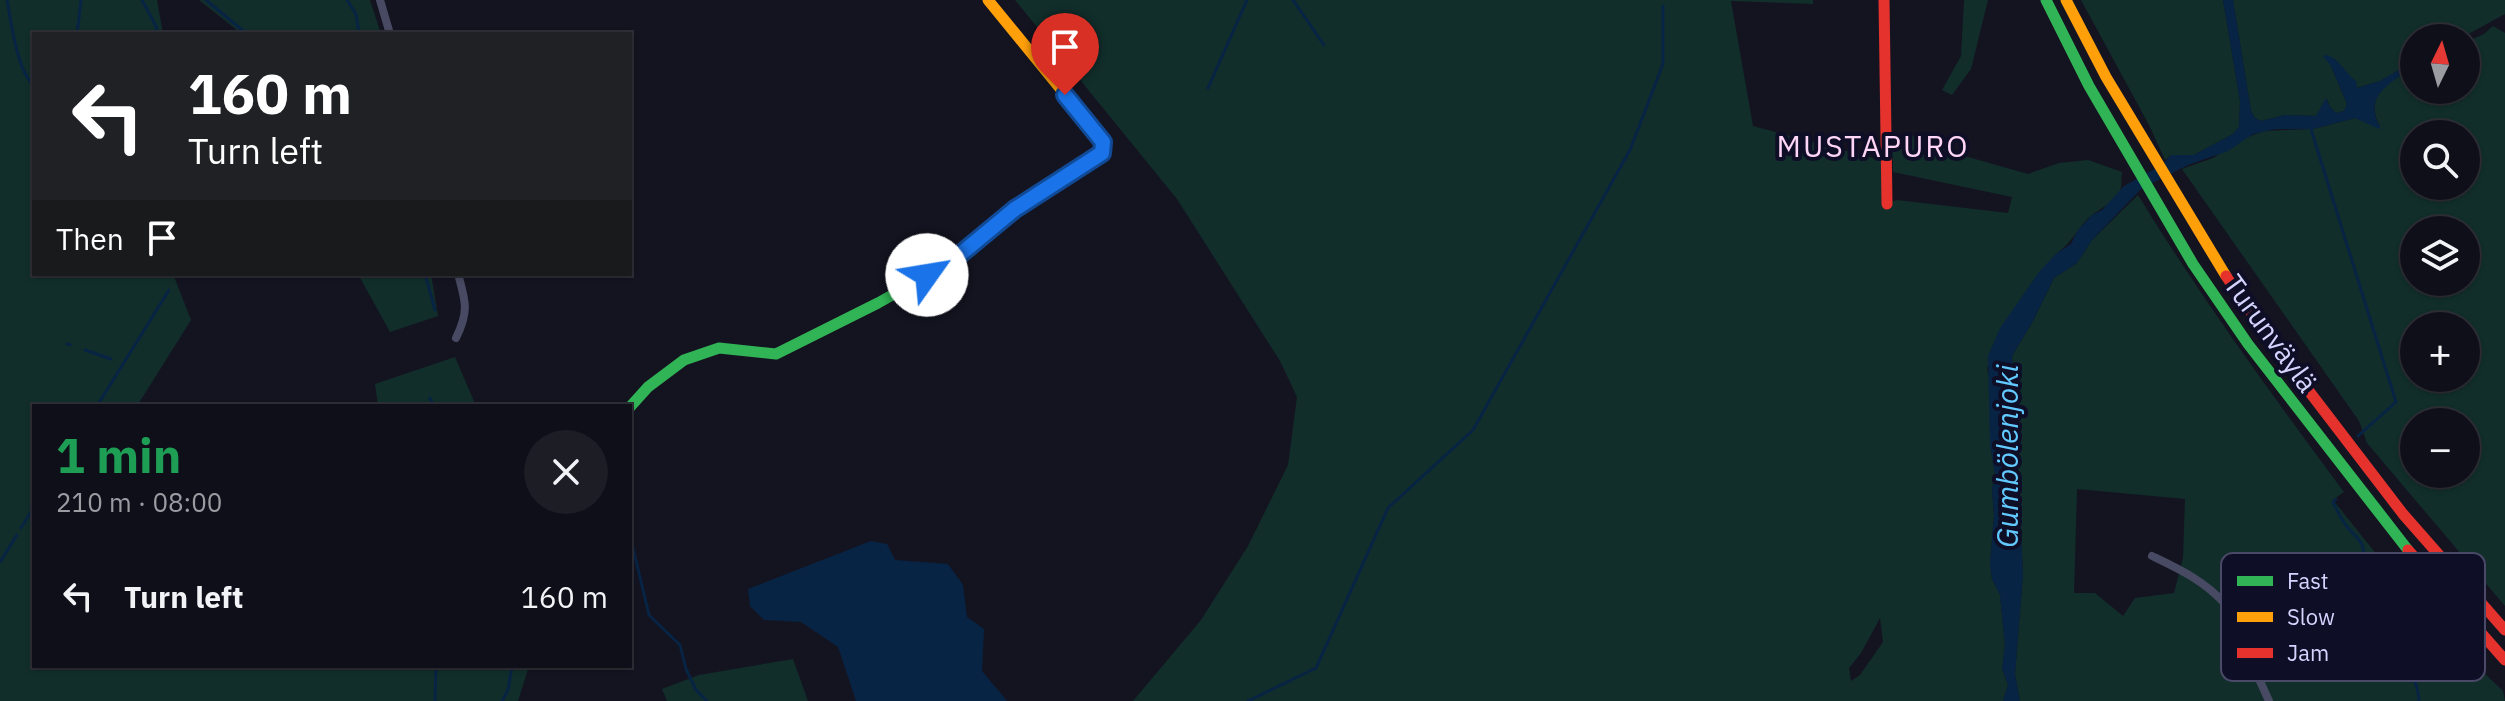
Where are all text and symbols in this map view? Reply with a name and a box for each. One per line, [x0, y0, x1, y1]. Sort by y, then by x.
pin [1031, 13, 1099, 95]
north arrow [2400, 24, 2480, 104]
map controls [2400, 24, 2480, 488]
icon: arrive [1043, 25, 1087, 69]
text: 160 m [188, 57, 352, 129]
icon: left [56, 64, 160, 168]
button: search [2400, 120, 2480, 200]
district label: MUSTAPURO [1777, 126, 1969, 165]
text: Turn left [188, 127, 323, 174]
icon: arrive [140, 216, 184, 260]
button: layers [2400, 216, 2480, 296]
text: Then [56, 219, 124, 258]
position arrow [885, 233, 969, 317]
street label: Turunväylä [2216, 267, 2326, 399]
button: + [2400, 312, 2480, 392]
water label: Gumbölenjoki [1987, 364, 2026, 548]
button: − [2400, 408, 2480, 488]
text: 1 min [56, 424, 181, 486]
button: close [524, 430, 608, 514]
text: 210 m · 08:00 [56, 485, 222, 519]
legend [2221, 553, 2485, 681]
text: Fast [2287, 566, 2328, 595]
icon: left [56, 574, 100, 618]
text: Turn left [124, 577, 243, 616]
text: 160 m [521, 577, 608, 616]
text: Slow [2287, 602, 2335, 631]
text: Jam [2287, 638, 2329, 667]

